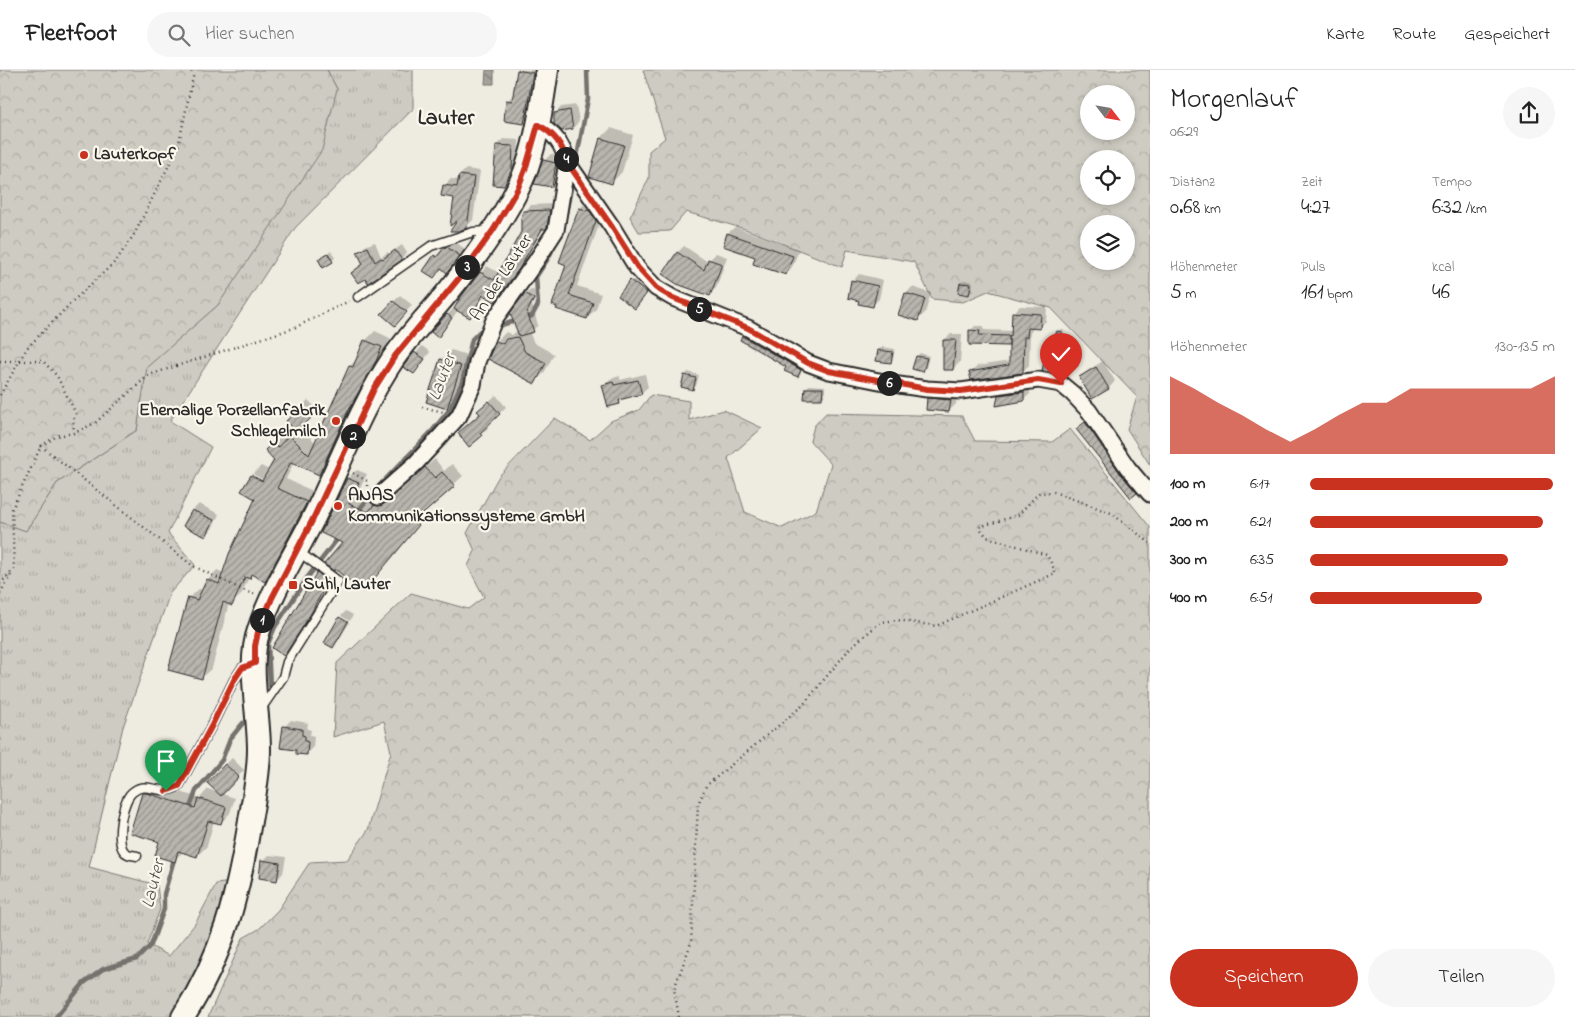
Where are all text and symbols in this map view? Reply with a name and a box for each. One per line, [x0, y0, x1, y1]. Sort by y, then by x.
search box [147, 12, 497, 57]
text: Fleetfoot [25, 17, 117, 52]
icon: search [165, 21, 193, 49]
text: Hier suchen [205, 21, 294, 48]
text: Karte [1326, 22, 1364, 48]
text: Route [1392, 22, 1436, 48]
text: Gespeichert [1464, 22, 1550, 48]
text: Morgenlauf [1170, 80, 1298, 121]
north arrow [1080, 85, 1135, 140]
map controls [1080, 85, 1135, 270]
button: share [1503, 87, 1555, 139]
district label: Lauter [418, 103, 475, 135]
text: 06:29 [1170, 120, 1198, 144]
place label: Lauterkopf [94, 142, 176, 168]
pin: 4 [554, 146, 578, 172]
marker: Lauterkopf [78, 149, 90, 161]
text: 4 [564, 149, 569, 170]
button: locate [1080, 150, 1135, 205]
text: Distanz [1170, 172, 1215, 193]
text: Zeit [1301, 172, 1322, 193]
text: Tempo [1432, 172, 1472, 193]
text: 0.68 [1170, 193, 1200, 223]
text: 4:27 [1301, 193, 1331, 223]
text: 6:32 [1432, 193, 1462, 223]
text: km [1200, 199, 1221, 220]
text: /km [1462, 199, 1487, 220]
button: layers [1080, 215, 1135, 270]
street label: An der Lauter [464, 229, 540, 327]
pin: 3 [454, 254, 480, 280]
text: 3 [465, 257, 470, 278]
text: Höhenmeter [1170, 257, 1237, 278]
text: Puls [1301, 257, 1326, 278]
text: kcal [1432, 257, 1454, 278]
text: 5 [1170, 278, 1182, 308]
text: 161 [1301, 278, 1324, 308]
text: 46 [1432, 278, 1450, 308]
text: m [1182, 284, 1196, 305]
text: bpm [1324, 284, 1353, 305]
pin: 5 [686, 296, 712, 322]
text: 5 [695, 299, 704, 320]
pin [1040, 333, 1082, 384]
text: Höhenmeter [1170, 335, 1247, 359]
text: 130–135 m [1495, 335, 1555, 359]
icon: check [1047, 340, 1075, 368]
water label: Lauter [422, 347, 465, 405]
pin: 6 [876, 370, 902, 396]
text: 6 [886, 373, 893, 394]
place label: Ehemalige Porzellanfabrik Schlegelmilch [139, 398, 327, 446]
marker: Ehemalige Porzellanfabrik Schlegelmilch [330, 415, 342, 427]
pin: 2 [340, 424, 366, 448]
text: 2 [350, 426, 357, 447]
text: 100 m [1170, 472, 1205, 496]
text: 6:17 [1250, 472, 1270, 496]
place label: ANAS Kommunikationssysteme GmbH [348, 483, 585, 531]
marker: ANAS Kommunikationssysteme GmbH [332, 500, 344, 512]
text: 200 m [1170, 510, 1208, 534]
text: 6:21 [1250, 510, 1271, 534]
text: 300 m [1170, 548, 1207, 572]
text: 6:35 [1250, 548, 1274, 572]
place label: Suhl, Lauter [303, 572, 391, 598]
marker: Suhl, Lauter [287, 579, 299, 591]
text: 400 m [1170, 586, 1207, 610]
text: 6:51 [1250, 586, 1273, 610]
pin: 1 [250, 608, 274, 632]
text: 1 [260, 610, 265, 631]
pin [145, 740, 187, 791]
icon: arrive [152, 747, 180, 775]
water label: Lauter [135, 855, 174, 911]
button: Speichern [1170, 949, 1358, 1007]
button: Teilen [1368, 949, 1555, 1007]

